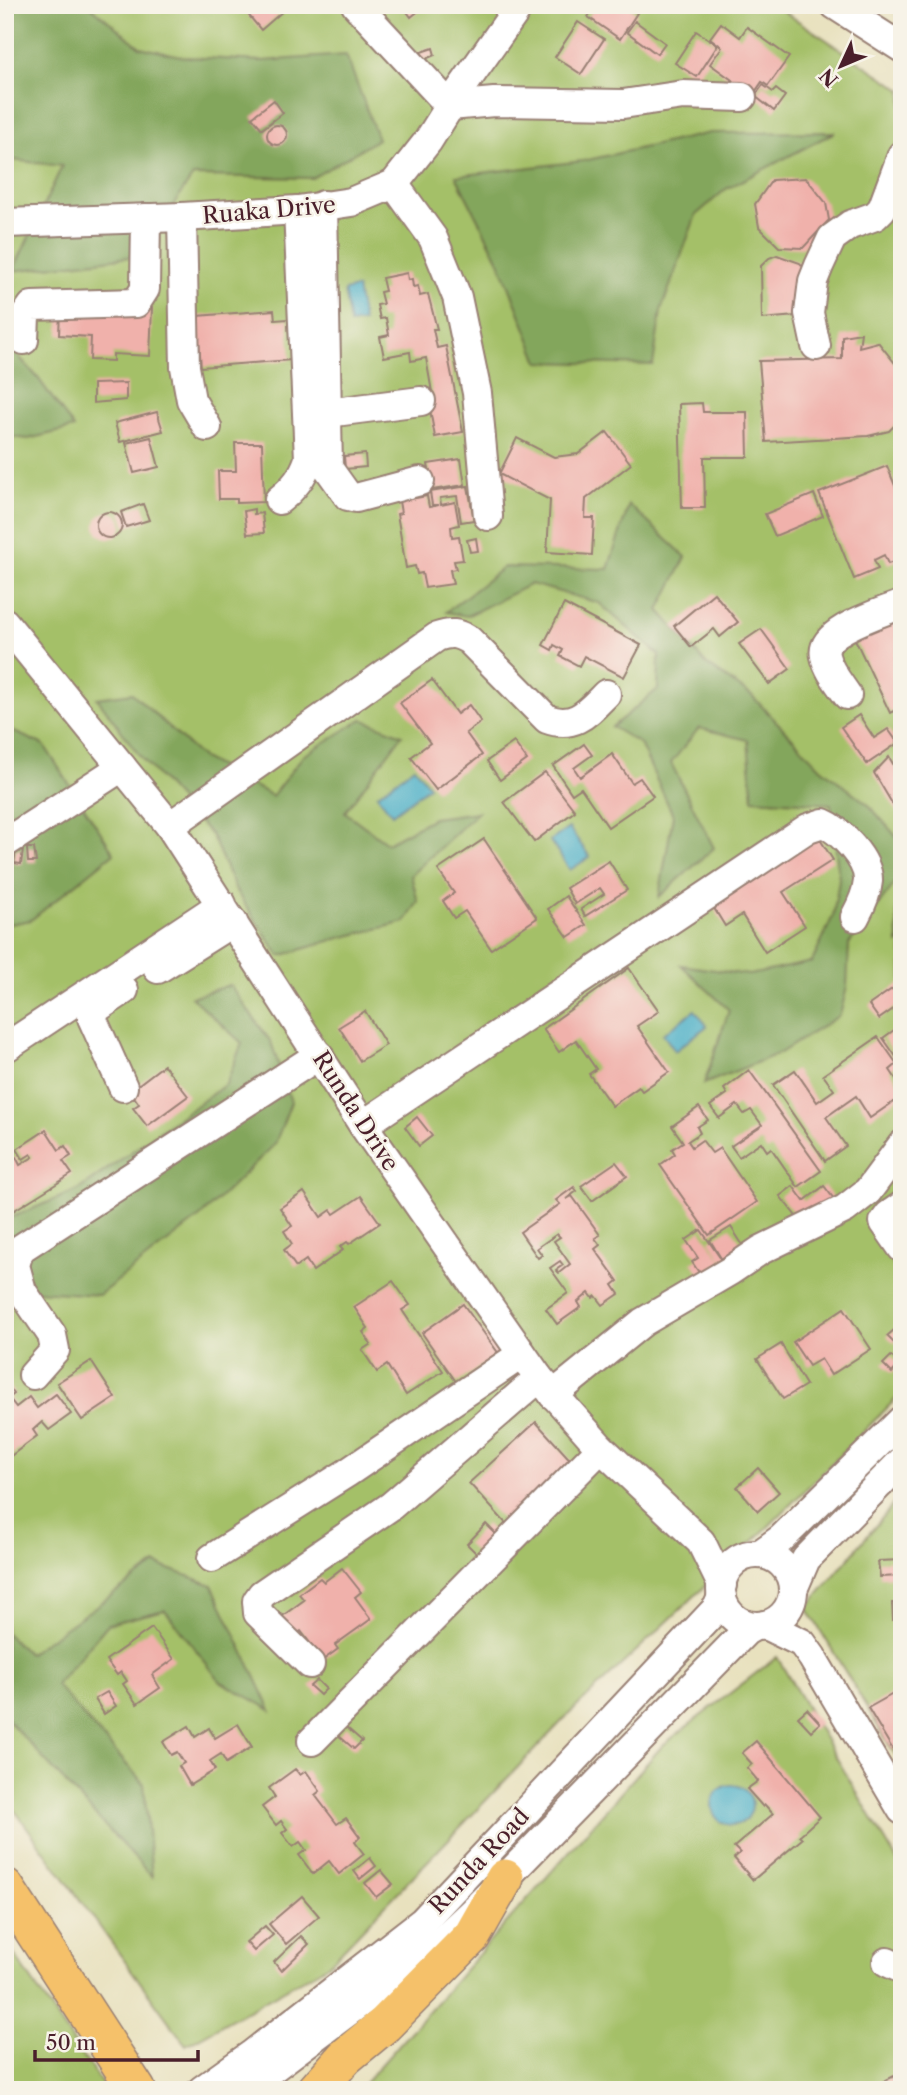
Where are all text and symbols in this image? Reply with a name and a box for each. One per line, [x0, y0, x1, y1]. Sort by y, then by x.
north arrow [806, 32, 876, 102]
text: N [815, 64, 843, 91]
street label: Ruaka Drive [201, 190, 337, 230]
street label: Runda Drive [307, 1046, 405, 1176]
street label: Runda Road [423, 1802, 535, 1920]
scale bar [35, 2018, 198, 2062]
text: 50 m [46, 2030, 96, 2055]

